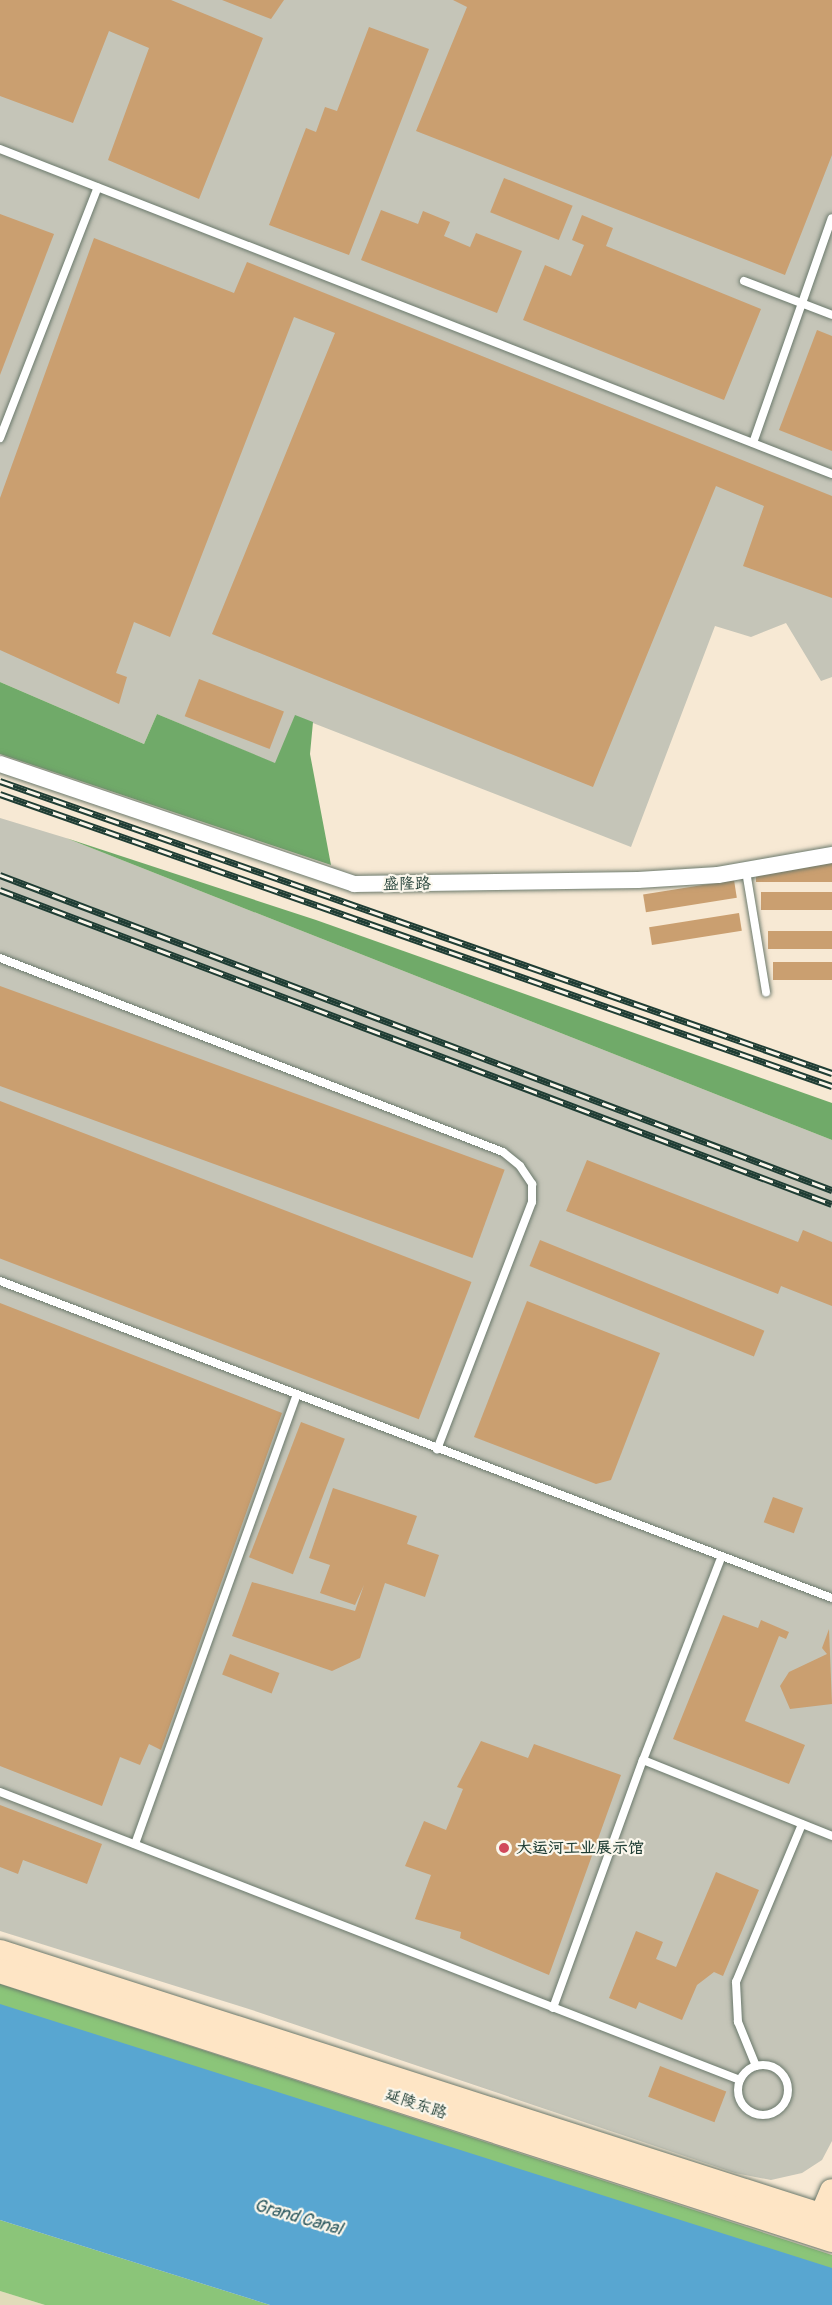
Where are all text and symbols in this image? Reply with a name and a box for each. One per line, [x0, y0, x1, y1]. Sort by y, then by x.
street label: 盛隆路 [383, 874, 431, 894]
place label: 大运河工业展示馆 [516, 1838, 644, 1858]
marker: 大运河工业展示馆 [497, 1841, 511, 1855]
street label: 延陵东路 [383, 2085, 449, 2123]
water label: Grand Canal [251, 2195, 345, 2241]

